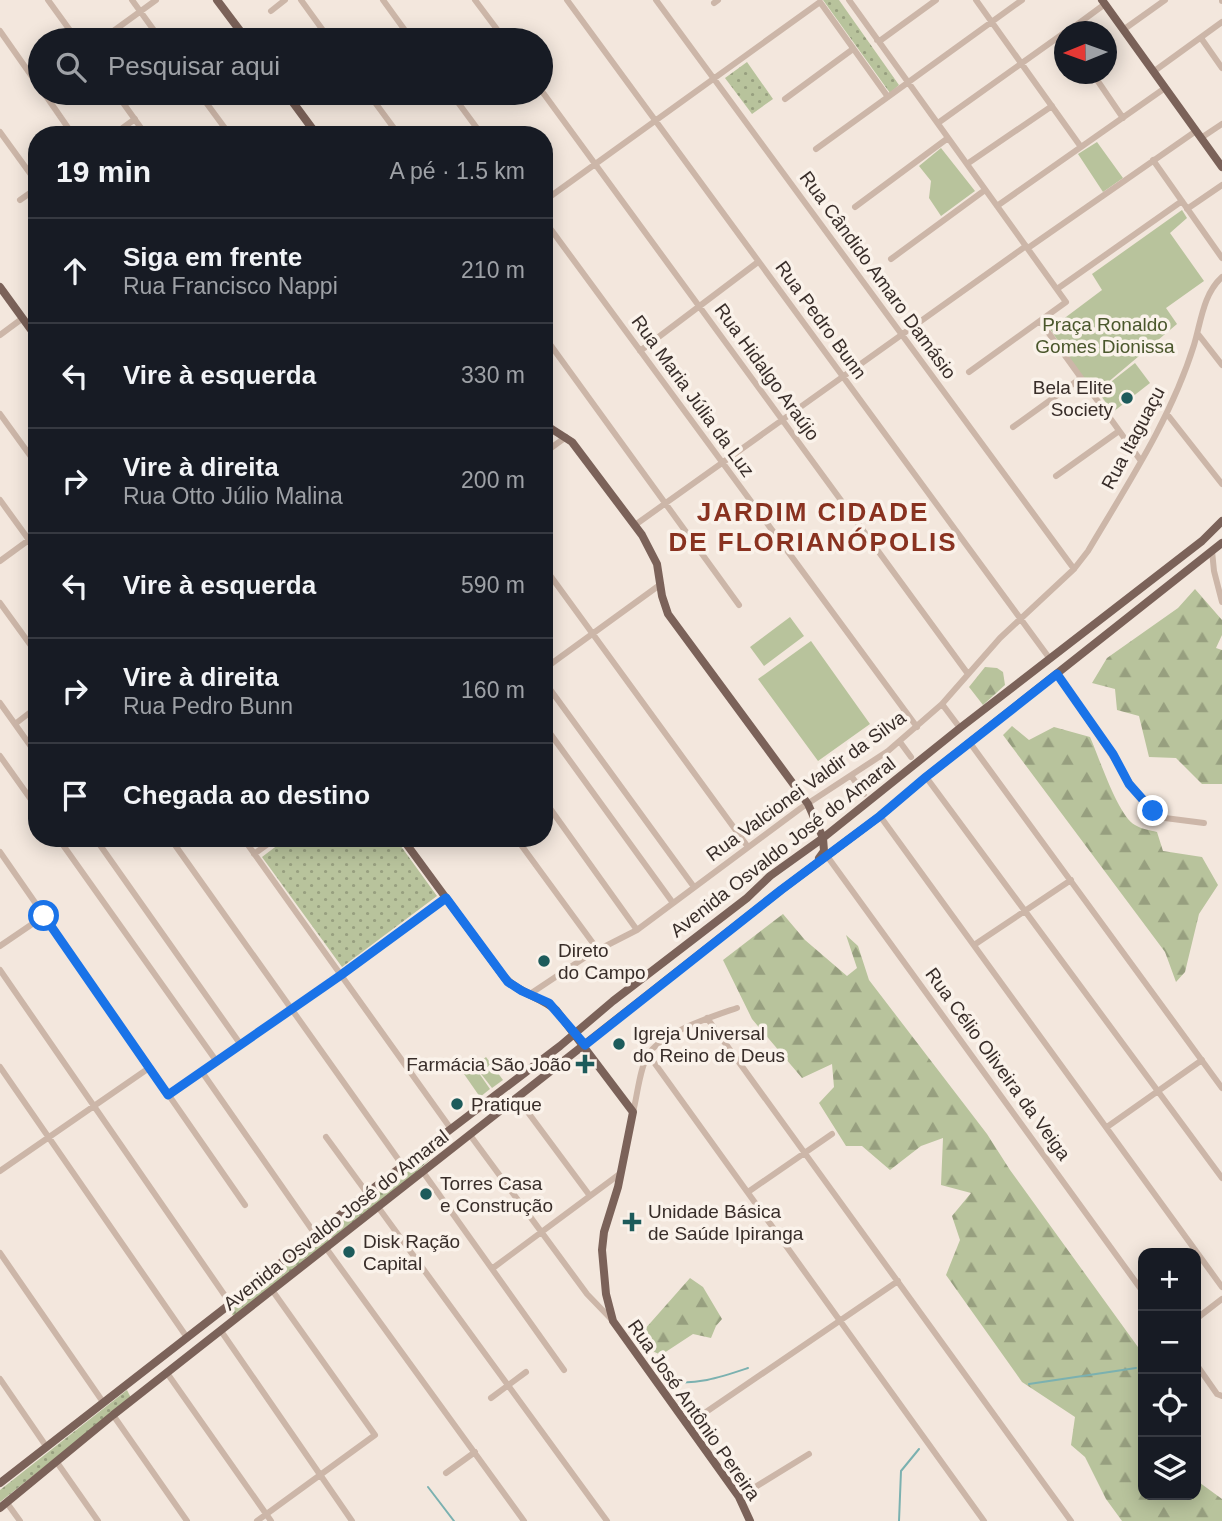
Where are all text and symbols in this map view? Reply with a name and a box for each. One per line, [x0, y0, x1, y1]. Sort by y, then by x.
north arrow [1054, 21, 1117, 84]
search box [28, 28, 553, 105]
icon: search [52, 48, 90, 86]
text: Pesquisar aqui [108, 51, 280, 81]
text: 19 min [56, 155, 151, 188]
text: A pé · 1.5 km [389, 158, 525, 184]
street label: Rua Cândido Amaro Damásio [796, 167, 960, 383]
text: Siga em frente [123, 242, 302, 272]
icon: ahead [56, 252, 94, 290]
text: 210 m [461, 257, 525, 283]
street label: Rua Pedro Bunn [771, 257, 871, 383]
text: Rua Francisco Nappi [123, 273, 338, 299]
street label: Rua Hidalgo Araújo [710, 300, 824, 444]
street label: Rua Maria Júlia da Luz [627, 311, 759, 481]
park label: Praça Ronaldo Gomes Dionissa [1035, 314, 1175, 357]
icon: left [56, 357, 94, 395]
text: Vire à esquerda [123, 360, 316, 390]
text: 330 m [461, 362, 525, 388]
place label: Bela Elite Society [1033, 377, 1113, 420]
street label: Rua Itaguaçu [1097, 383, 1169, 493]
marker: Bela Elite Society [1119, 390, 1135, 406]
text: Vire à direita [123, 452, 279, 482]
icon: right [56, 462, 94, 500]
text: 200 m [461, 467, 525, 493]
text: Rua Otto Júlio Malina [123, 483, 343, 509]
district label: JARDIM CIDADE DE FLORIANÓPOLIS [668, 497, 958, 557]
icon: left [56, 567, 94, 605]
text: Vire à esquerda [123, 570, 316, 600]
text: 590 m [461, 572, 525, 598]
text: Vire à direita [123, 662, 279, 692]
icon: right [56, 672, 94, 710]
text: 160 m [461, 677, 525, 703]
text: Rua Pedro Bunn [123, 693, 293, 719]
street label: Rua Valcionei Valdir da Silva [702, 706, 910, 865]
street label: Avenida Osvaldo José do Amaral [666, 753, 900, 941]
icon: arrive [56, 777, 94, 815]
text: Chegada ao destino [123, 780, 370, 810]
route end [1137, 795, 1168, 826]
route start [28, 900, 59, 931]
place label: Direto do Campo [558, 940, 646, 983]
marker: Direto do Campo [536, 953, 552, 969]
street label: Rua Célio Oliveira da Veiga [921, 964, 1075, 1165]
place label: Igreja Universal do Reino de Deus [633, 1023, 785, 1066]
marker: Igreja Universal do Reino de Deus [611, 1036, 627, 1052]
place label: Farmácia São João [406, 1054, 571, 1075]
marker: Farmácia São João [577, 1056, 593, 1072]
place label: Pratique [471, 1094, 542, 1115]
marker: Pratique [449, 1096, 465, 1112]
street label: Avenida Osvaldo José do Amaral [219, 1126, 453, 1314]
place label: Torres Casa e Construção [440, 1173, 553, 1216]
marker: Torres Casa e Construção [418, 1186, 434, 1202]
place label: Unidade Básica de Saúde Ipiranga [648, 1201, 804, 1244]
marker: Unidade Básica de Saúde Ipiranga [622, 1212, 642, 1232]
place label: Disk Ração Capital [363, 1231, 460, 1274]
marker: Disk Ração Capital [341, 1244, 357, 1260]
map controls [1138, 1248, 1201, 1500]
button: + [1138, 1248, 1201, 1311]
button: − [1138, 1311, 1201, 1374]
street label: Rua José Antônio Pereira [624, 1316, 765, 1505]
button: locate [1138, 1374, 1201, 1437]
button: layers [1138, 1437, 1201, 1500]

